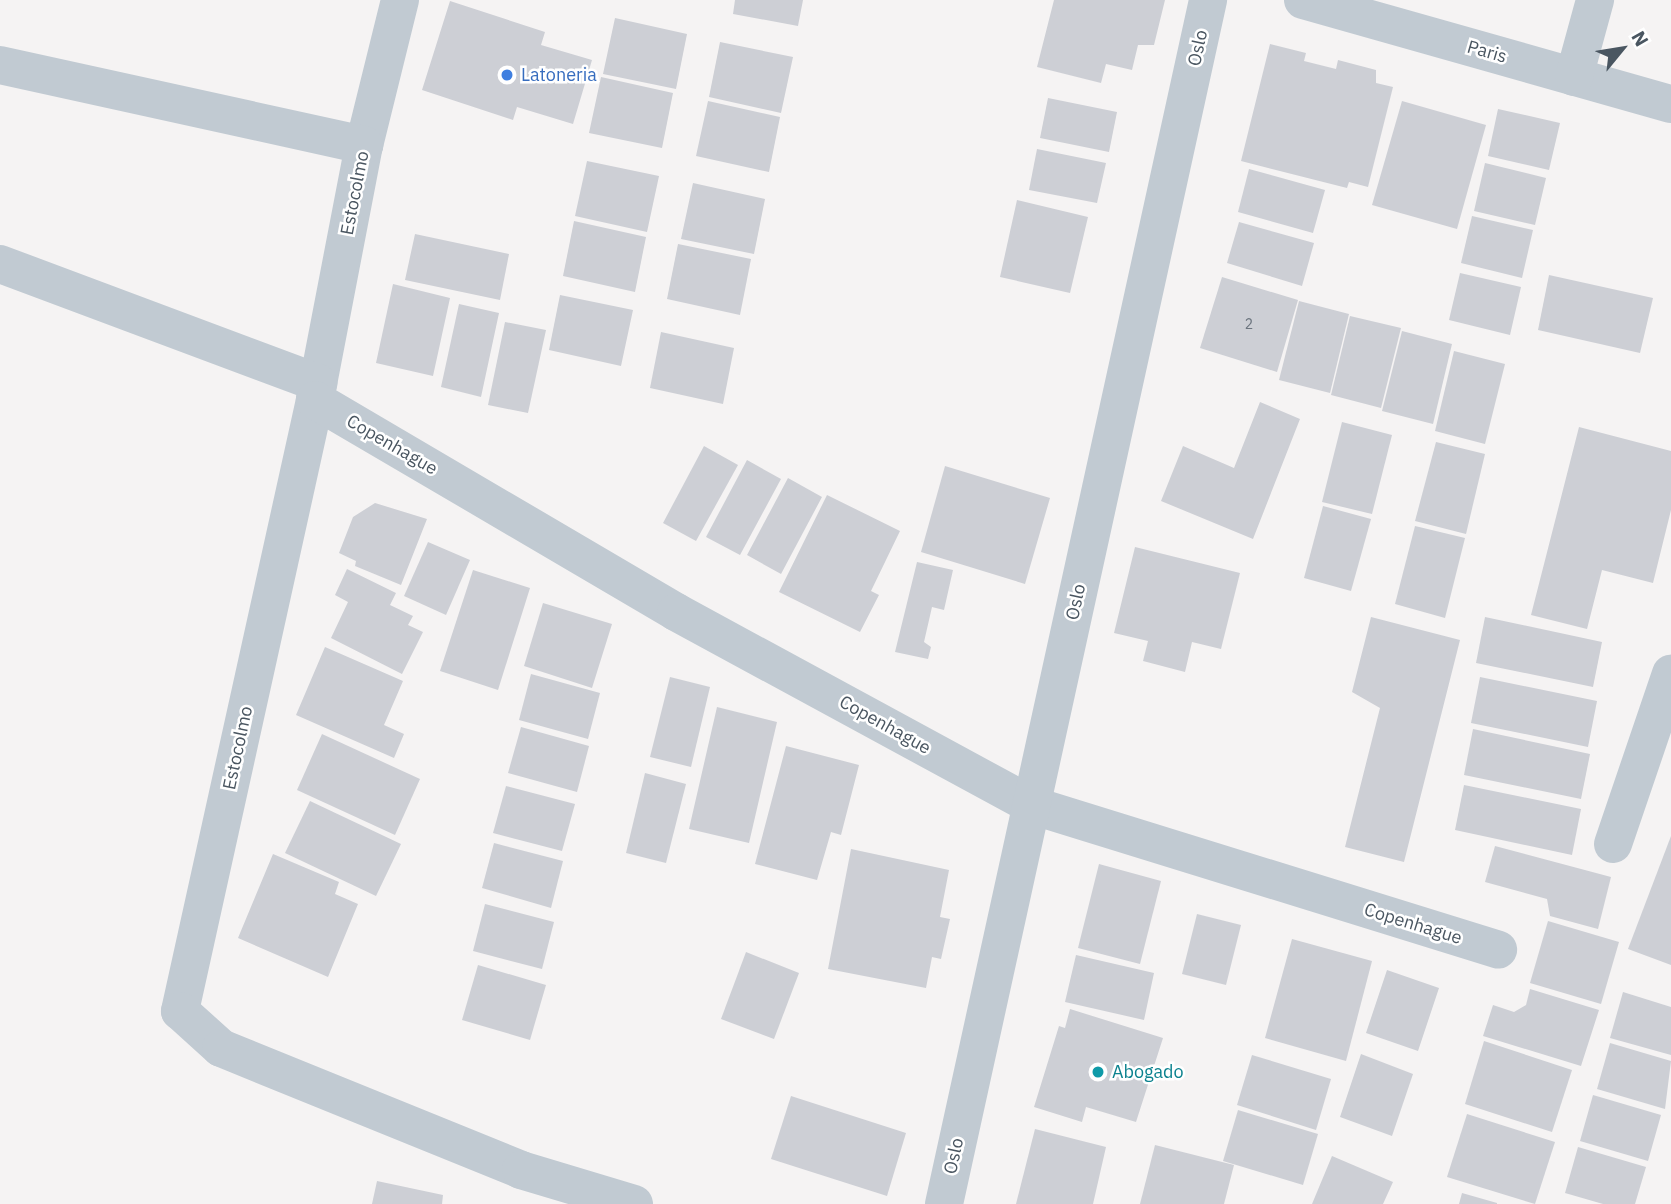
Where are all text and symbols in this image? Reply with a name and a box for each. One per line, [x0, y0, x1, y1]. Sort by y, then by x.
north arrow [1587, 14, 1657, 84]
text: N [1626, 27, 1654, 50]
street label: Oslo [1184, 28, 1212, 68]
street label: Paris [1465, 36, 1509, 68]
place label: Latoneria [521, 64, 597, 86]
marker: Latoneria [499, 67, 515, 83]
street label: Estocolmo [336, 149, 374, 237]
house number: 2 [1245, 316, 1253, 332]
street label: Copenhague [343, 410, 441, 480]
street label: Oslo [1062, 582, 1090, 622]
street label: Copenhague [836, 691, 934, 759]
street label: Estocolmo [219, 704, 257, 792]
street label: Copenhague [1361, 899, 1465, 949]
place label: Abogado [1112, 1061, 1184, 1083]
marker: Abogado [1090, 1064, 1106, 1080]
street label: Oslo [940, 1136, 968, 1176]

